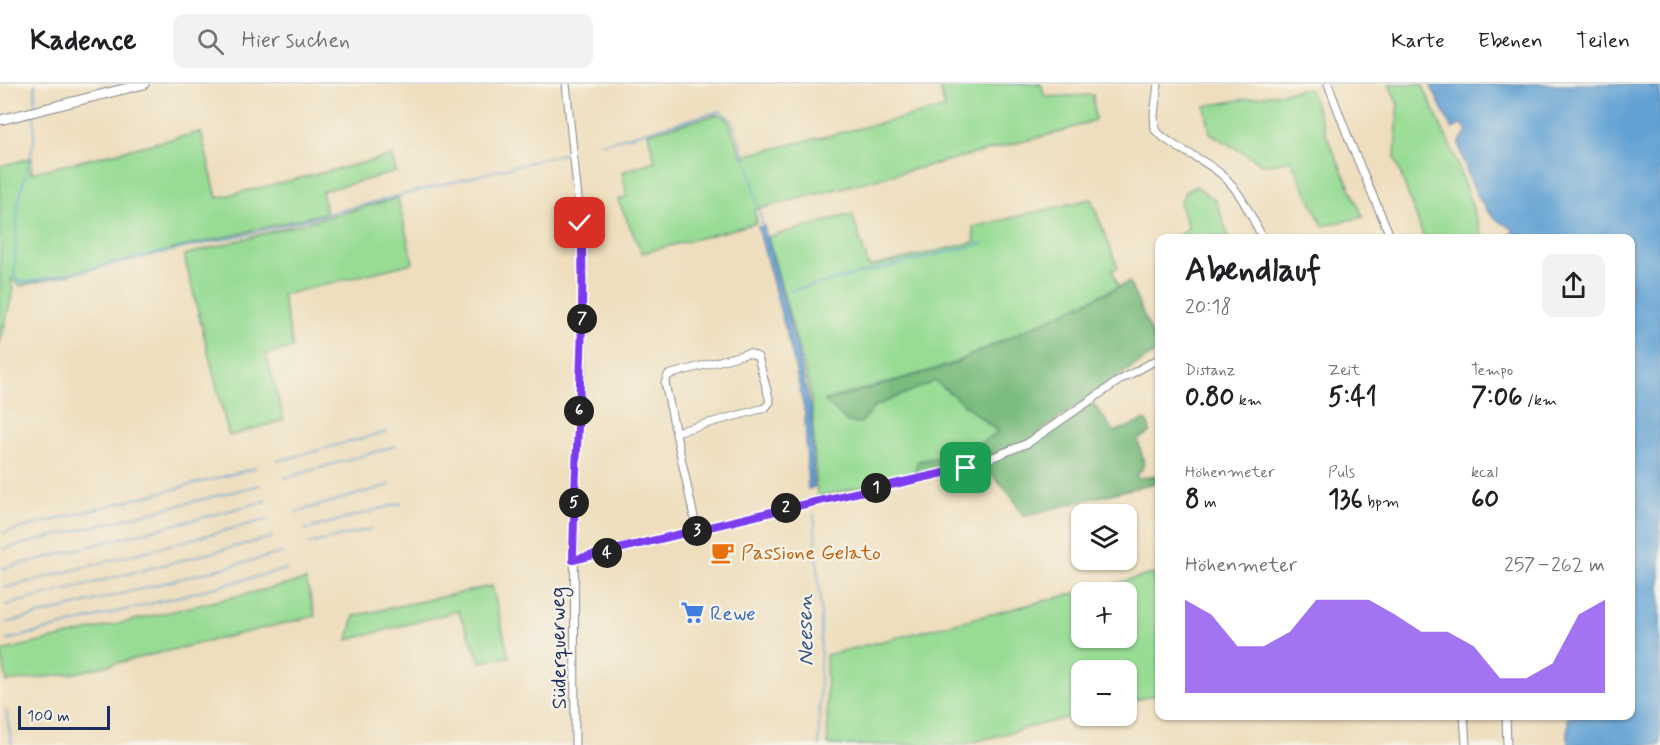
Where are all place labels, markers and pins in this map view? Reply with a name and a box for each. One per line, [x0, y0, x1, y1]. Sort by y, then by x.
pin [554, 197, 605, 248]
pin: 7 [567, 304, 597, 334]
pin: 6 [564, 396, 594, 426]
pin [940, 442, 991, 493]
pin: 1 [861, 473, 891, 503]
pin: 5 [559, 488, 589, 518]
pin: 2 [771, 493, 801, 523]
pin: 3 [682, 516, 712, 546]
pin: 4 [592, 538, 622, 568]
cafe icon: Passione Gelato [710, 539, 736, 565]
place label: Passione Gelato [741, 539, 881, 567]
supermarket icon: Rewe [679, 600, 705, 626]
place label: Rewe [710, 600, 756, 628]

